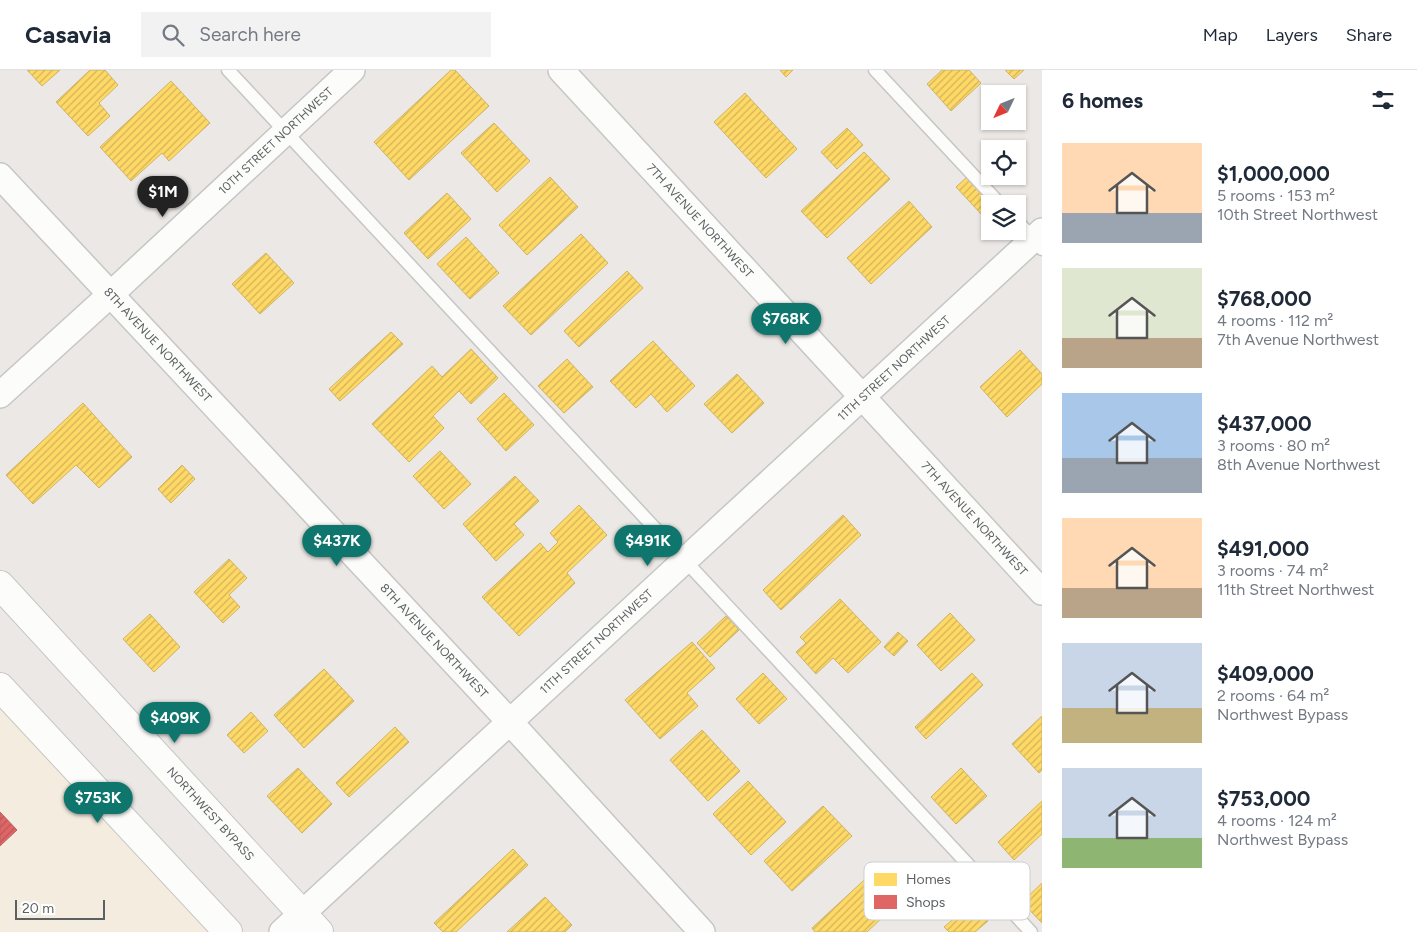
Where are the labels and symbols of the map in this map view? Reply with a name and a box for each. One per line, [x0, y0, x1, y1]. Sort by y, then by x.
street label: 10TH STREET NORTHWEST [216, 84, 336, 197]
north arrow [981, 85, 1026, 130]
street label: 7TH AVENUE NORTHWEST [644, 161, 756, 281]
pin: $1M [139, 176, 187, 218]
street label: 8TH AVENUE NORTHWEST [101, 285, 215, 405]
pin: $768K [751, 302, 821, 345]
street label: 11TH STREET NORTHWEST [835, 313, 953, 424]
street label: 7TH AVENUE NORTHWEST [918, 459, 1031, 579]
pin: $437K [302, 524, 372, 567]
pin: $491K [613, 524, 683, 567]
street label: 8TH AVENUE NORTHWEST [377, 581, 491, 701]
street label: 11TH STREET NORTHWEST [537, 586, 656, 697]
pin: $409K [140, 702, 210, 744]
street label: NORTHWEST BYPASS [164, 764, 257, 864]
pin: $753K [63, 782, 133, 824]
legend [864, 862, 1030, 920]
text: Homes [906, 871, 951, 888]
text: Shops [906, 894, 945, 911]
scale bar [15, 897, 105, 920]

